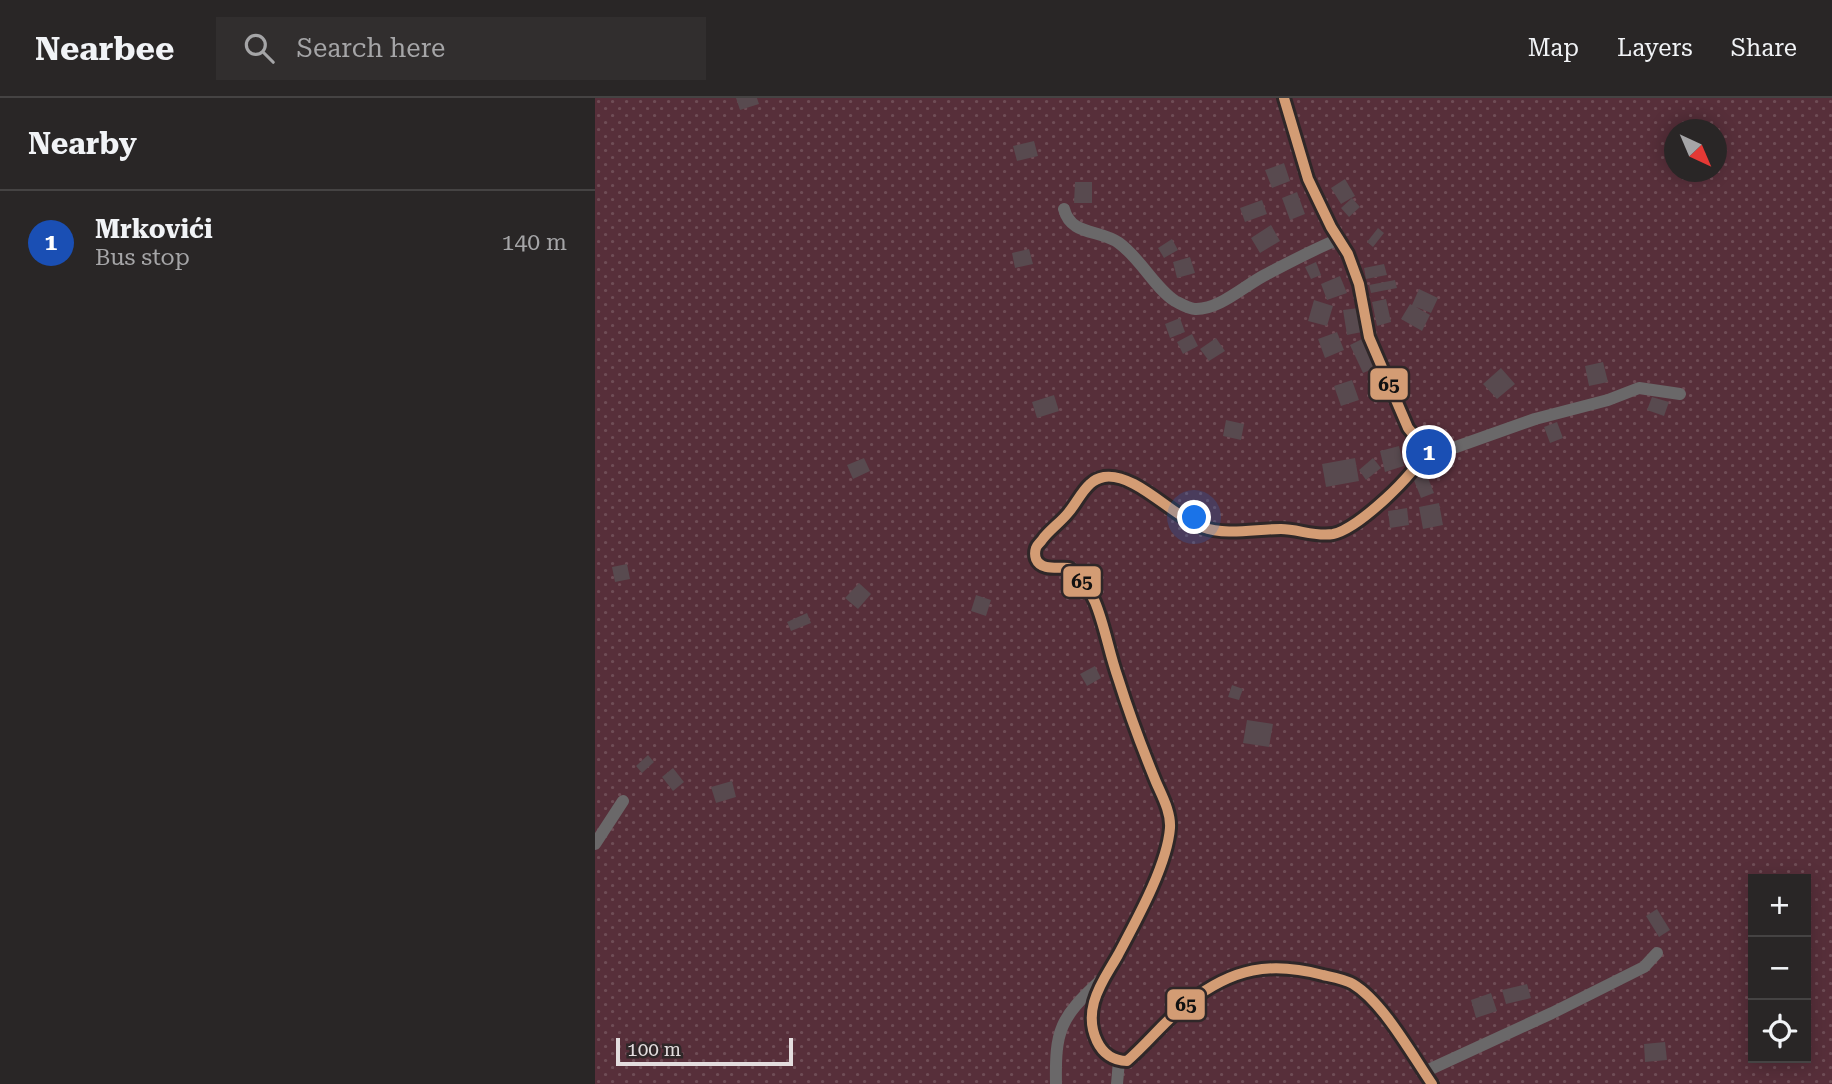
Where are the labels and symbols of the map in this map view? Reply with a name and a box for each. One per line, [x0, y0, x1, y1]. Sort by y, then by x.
north arrow [1664, 119, 1727, 182]
line badge: 65 [1369, 367, 1409, 401]
text: 65 [1378, 373, 1400, 396]
pin: 1 [1406, 426, 1452, 478]
your location [1177, 500, 1211, 534]
line badge: 65 [1062, 565, 1102, 598]
text: 65 [1071, 570, 1093, 593]
line badge: 65 [1166, 988, 1206, 1021]
text: 65 [1175, 993, 1197, 1016]
scale bar [616, 1035, 793, 1067]

